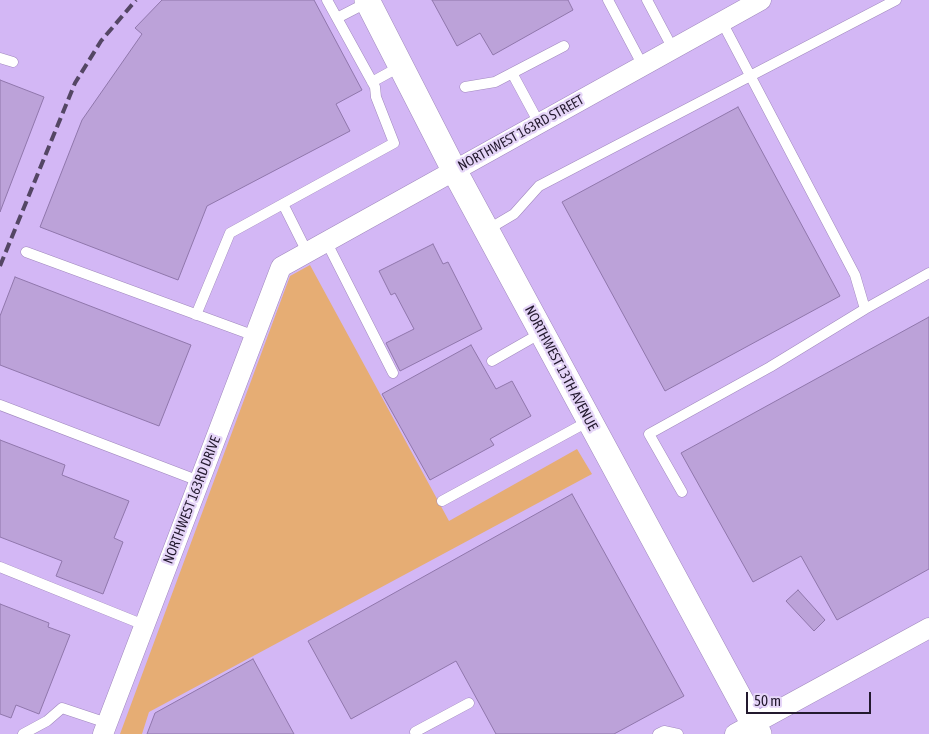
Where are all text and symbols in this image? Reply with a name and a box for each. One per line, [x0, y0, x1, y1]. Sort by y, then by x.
street label: NORTHWEST 163RD STREET [455, 91, 587, 175]
street label: NORTHWEST 13TH AVENUE [521, 303, 601, 433]
street label: NORTHWEST 163RD DRIVE [160, 434, 224, 566]
scale bar [749, 682, 874, 714]
text: 50 m [754, 692, 781, 709]

